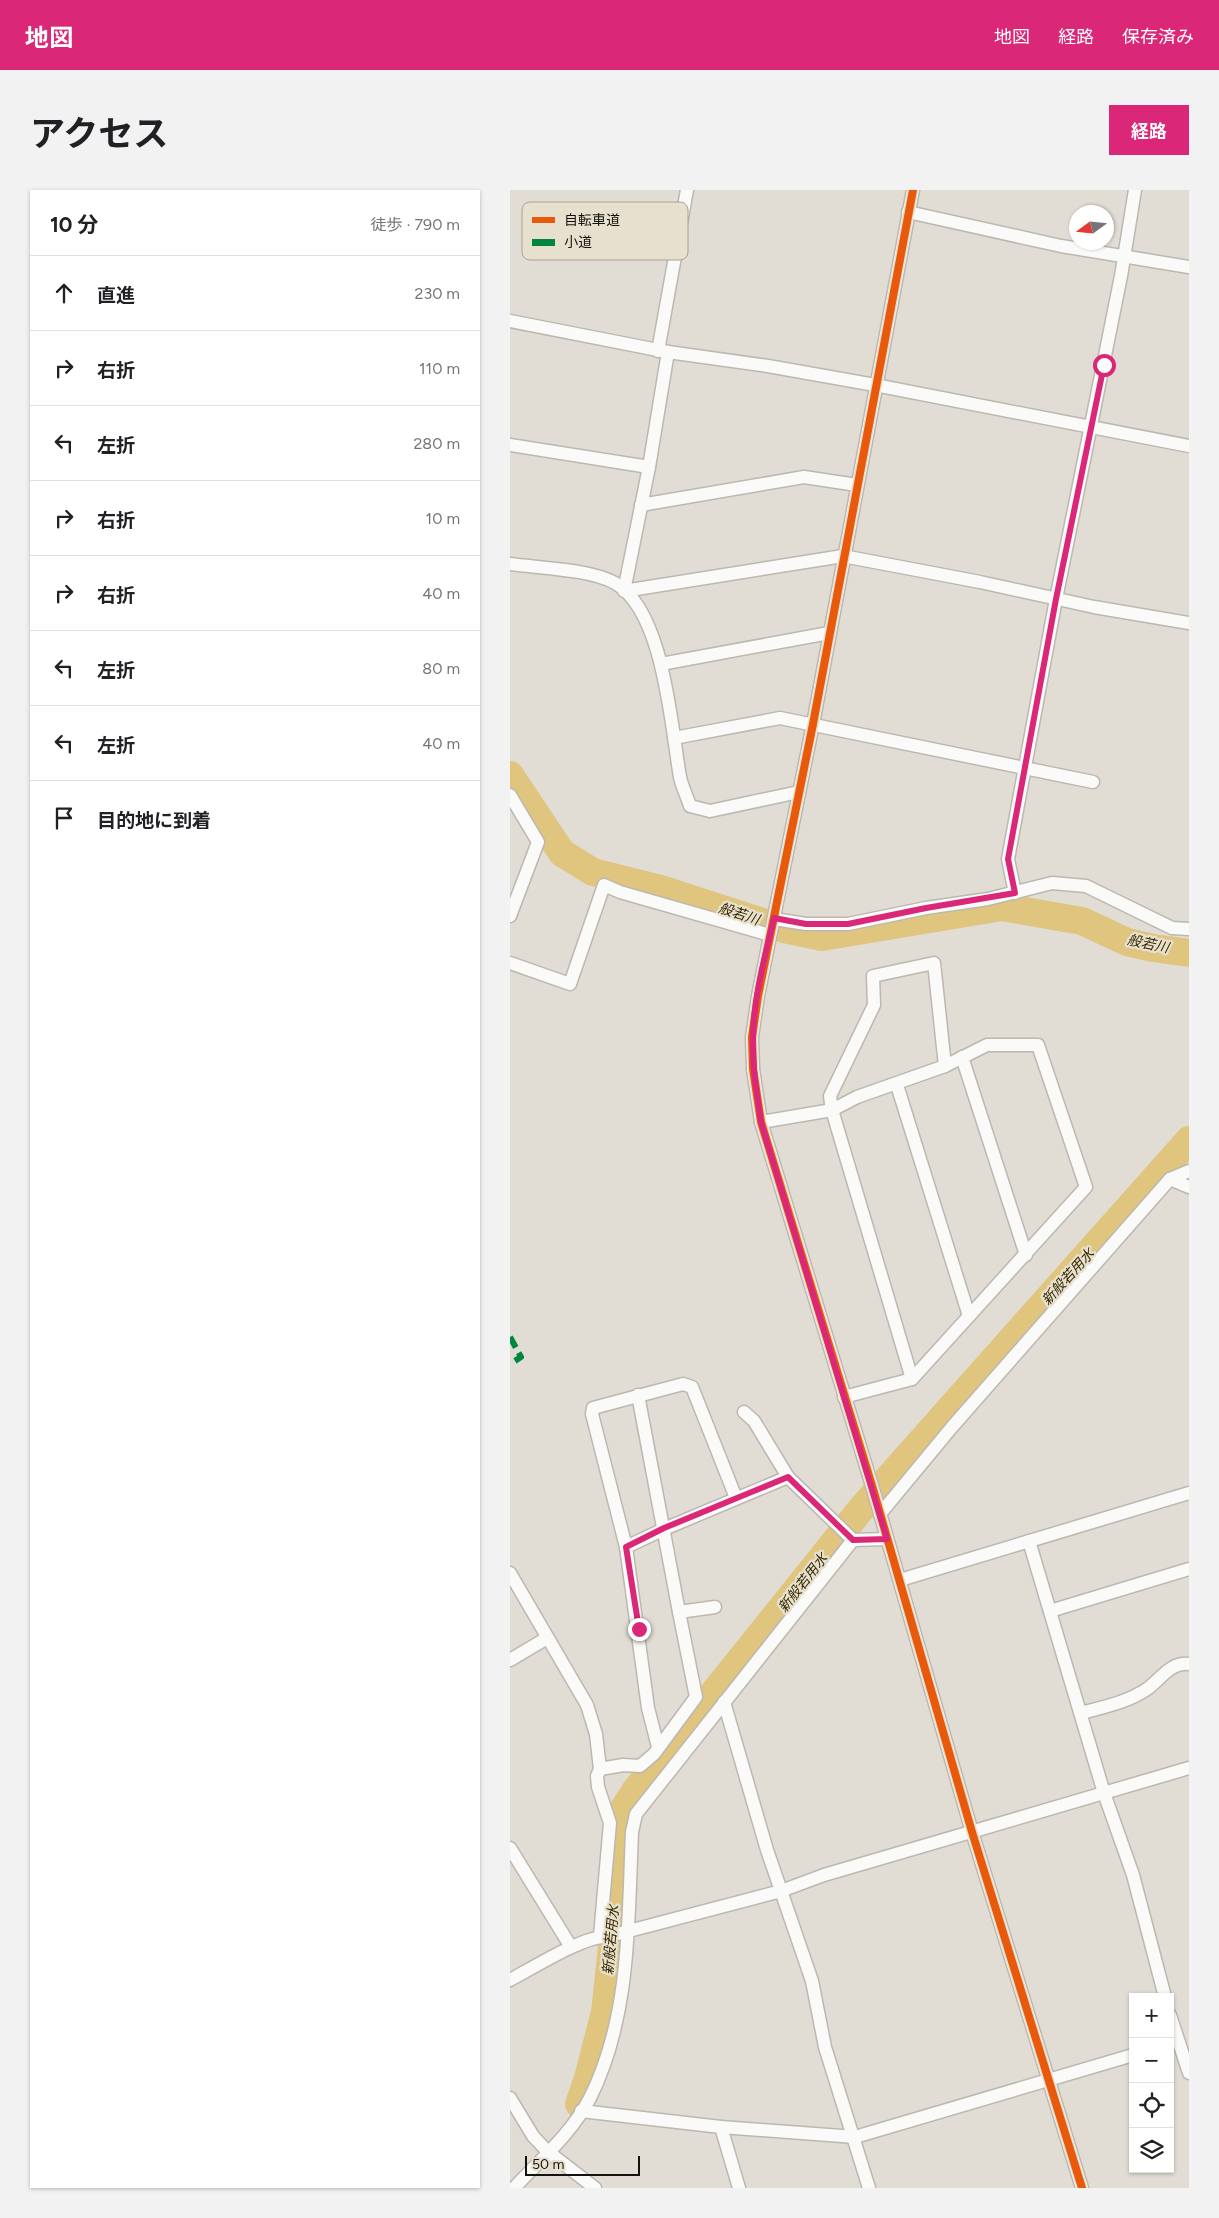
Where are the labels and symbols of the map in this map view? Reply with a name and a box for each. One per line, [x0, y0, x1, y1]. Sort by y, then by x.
legend [522, 202, 688, 260]
north arrow [1069, 205, 1114, 250]
text: 自転車道 [564, 212, 620, 229]
text: 小道 [564, 234, 592, 251]
route start [1093, 354, 1116, 377]
water label: 般若川 [716, 899, 764, 929]
water label: 般若川 [1126, 931, 1172, 957]
water label: 新般若用水 [1038, 1244, 1099, 1309]
water label: 新般若用水 [775, 1549, 832, 1616]
route end [628, 1618, 651, 1641]
water label: 新般若用水 [599, 1902, 623, 1976]
scale bar [525, 2153, 640, 2176]

